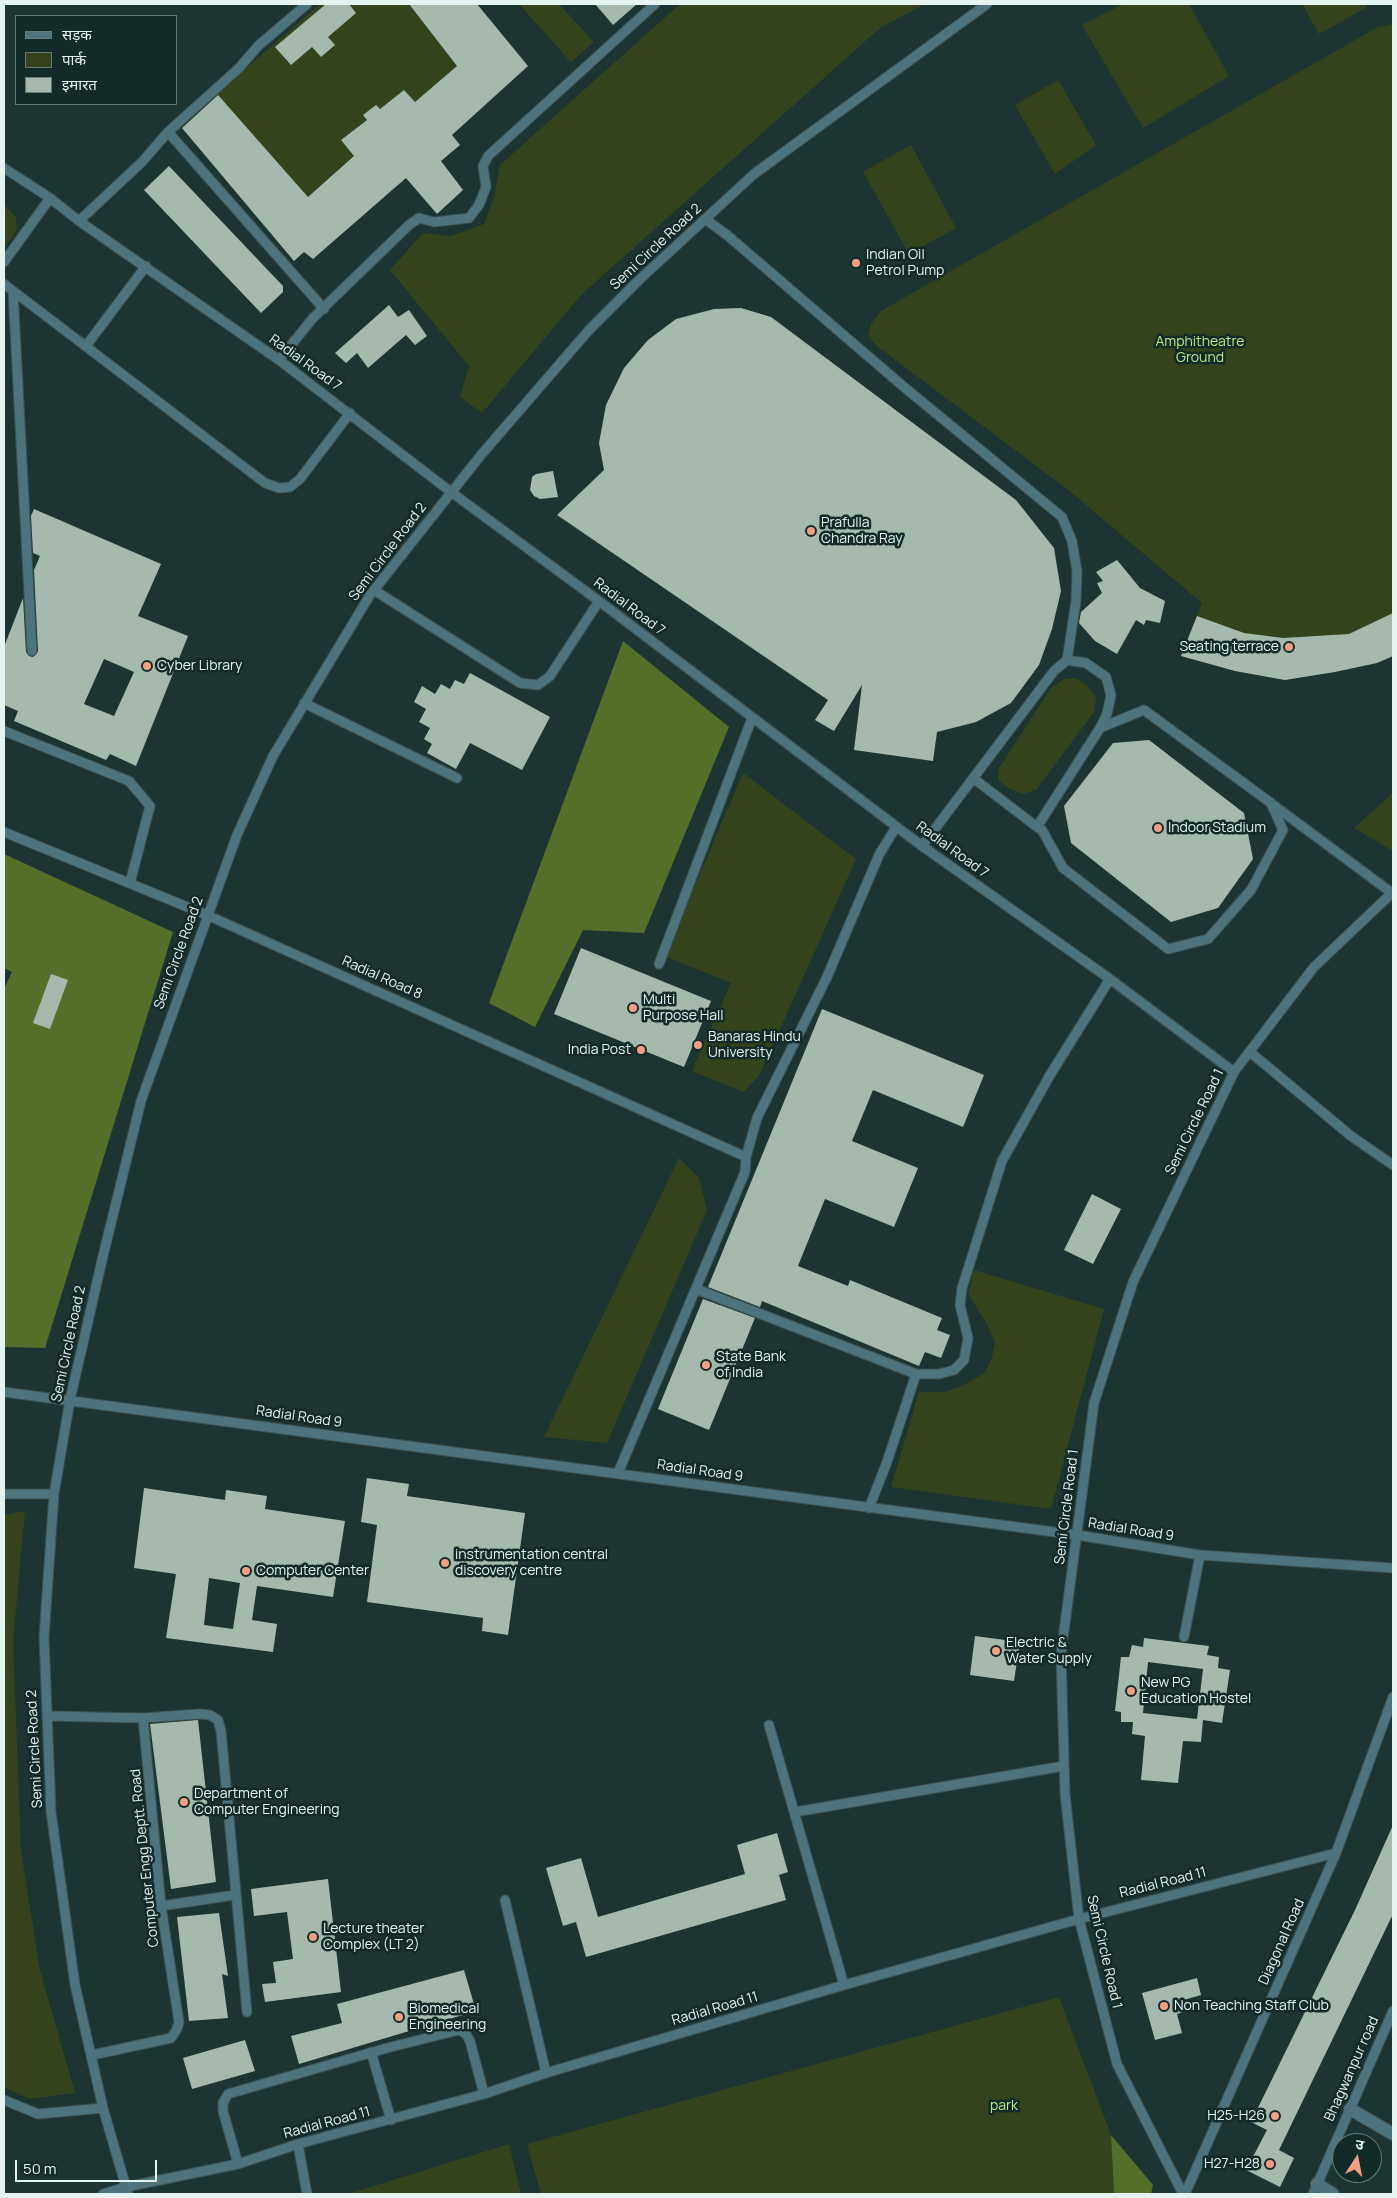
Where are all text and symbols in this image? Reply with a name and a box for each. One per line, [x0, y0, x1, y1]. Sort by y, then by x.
legend [15, 15, 178, 105]
text: सड़क [62, 24, 92, 45]
text: पार्क [62, 49, 86, 70]
text: इमारत [62, 74, 97, 95]
street label: Semi Circle Road 2 [607, 200, 705, 294]
place label: Indian Oil Petrol Pump [866, 247, 944, 280]
marker: Indian Oil Petrol Pump [850, 257, 862, 269]
street label: Radial Road 7 [266, 331, 344, 395]
park label: Amphitheatre Ground [1155, 334, 1245, 367]
street label: Semi Circle Road 2 [346, 500, 430, 604]
place label: Prafulla Chandra Ray [821, 515, 903, 548]
marker: Prafulla Chandra Ray [805, 525, 817, 537]
street label: Radial Road 7 [590, 575, 668, 639]
place label: Seating terrace [1179, 639, 1279, 655]
marker: Seating terrace [1283, 641, 1295, 653]
place label: Cyber Library [157, 658, 242, 674]
marker: Cyber Library [141, 660, 153, 672]
street label: Radial Road 7 [913, 818, 991, 882]
place label: Indoor Stadium [1168, 820, 1266, 836]
marker: Indoor Stadium [1152, 822, 1164, 834]
street label: Semi Circle Road 2 [151, 894, 207, 1012]
street label: Radial Road 8 [339, 953, 425, 1003]
place label: Multi Purpose Hall [643, 992, 724, 1024]
marker: Multi Purpose Hall [627, 1002, 639, 1014]
place label: Banaras Hindu University [708, 1029, 801, 1062]
marker: Banaras Hindu University [692, 1039, 704, 1051]
place label: India Post [568, 1042, 631, 1058]
marker: India Post [635, 1044, 647, 1056]
street label: Semi Circle Road 1 [1162, 1066, 1228, 1178]
street label: Semi Circle Road 2 [48, 1284, 90, 1404]
place label: State Bank of India [716, 1349, 786, 1381]
marker: State Bank of India [700, 1359, 712, 1371]
street label: Radial Road 9 [255, 1403, 343, 1431]
street label: Semi Circle Road 1 [1052, 1448, 1082, 1566]
street label: Radial Road 9 [656, 1457, 744, 1485]
street label: Radial Road 9 [1087, 1515, 1175, 1545]
place label: instrumentation central discovery centre [455, 1547, 608, 1580]
marker: instrumentation central discovery centre [439, 1557, 451, 1569]
place label: Computer Center [256, 1563, 369, 1579]
marker: Computer Center [240, 1565, 252, 1577]
place label: Electric & Water Supply [1006, 1635, 1092, 1668]
marker: Electric & Water Supply [990, 1645, 1002, 1657]
place label: New PG Education Hostel [1141, 1675, 1251, 1708]
marker: New PG Education Hostel [1125, 1685, 1137, 1697]
street label: Semi Circle Road 2 [24, 1689, 46, 1809]
street label: Computer Engg Deptt. Road [127, 1768, 163, 1948]
place label: Department of Computer Engineering [194, 1786, 340, 1818]
marker: Department of Computer Engineering [178, 1796, 190, 1808]
street label: Radial Road 11 [1118, 1864, 1208, 1902]
street label: Semi Circle Road 1 [1083, 1894, 1125, 2010]
street label: Diagonal Road [1256, 1896, 1308, 1988]
place label: Lecture theater Complex (LT 2) [323, 1921, 424, 1954]
marker: Lecture theater Complex (LT 2) [307, 1931, 319, 1943]
street label: Radial Road 11 [670, 1989, 760, 2029]
place label: Non Teaching Staff Club [1174, 1998, 1329, 2014]
marker: Non Teaching Staff Club [1158, 2000, 1170, 2012]
place label: Biomedical Engineering [409, 2001, 486, 2034]
marker: Biomedical Engineering [393, 2011, 405, 2023]
street label: Bhagwanpur road [1321, 2014, 1383, 2124]
park label: park [990, 2098, 1018, 2114]
street label: Radial Road 11 [282, 2103, 372, 2143]
place label: H25-H26 [1207, 2108, 1265, 2124]
marker: H25-H26 [1269, 2110, 1281, 2122]
north arrow [1332, 2133, 1382, 2183]
text: उ [1354, 2134, 1366, 2154]
scale bar [18, 2150, 160, 2182]
place label: H27-H28 [1204, 2156, 1260, 2172]
text: 50 m [23, 2158, 57, 2179]
marker: H27-H28 [1264, 2158, 1276, 2170]

